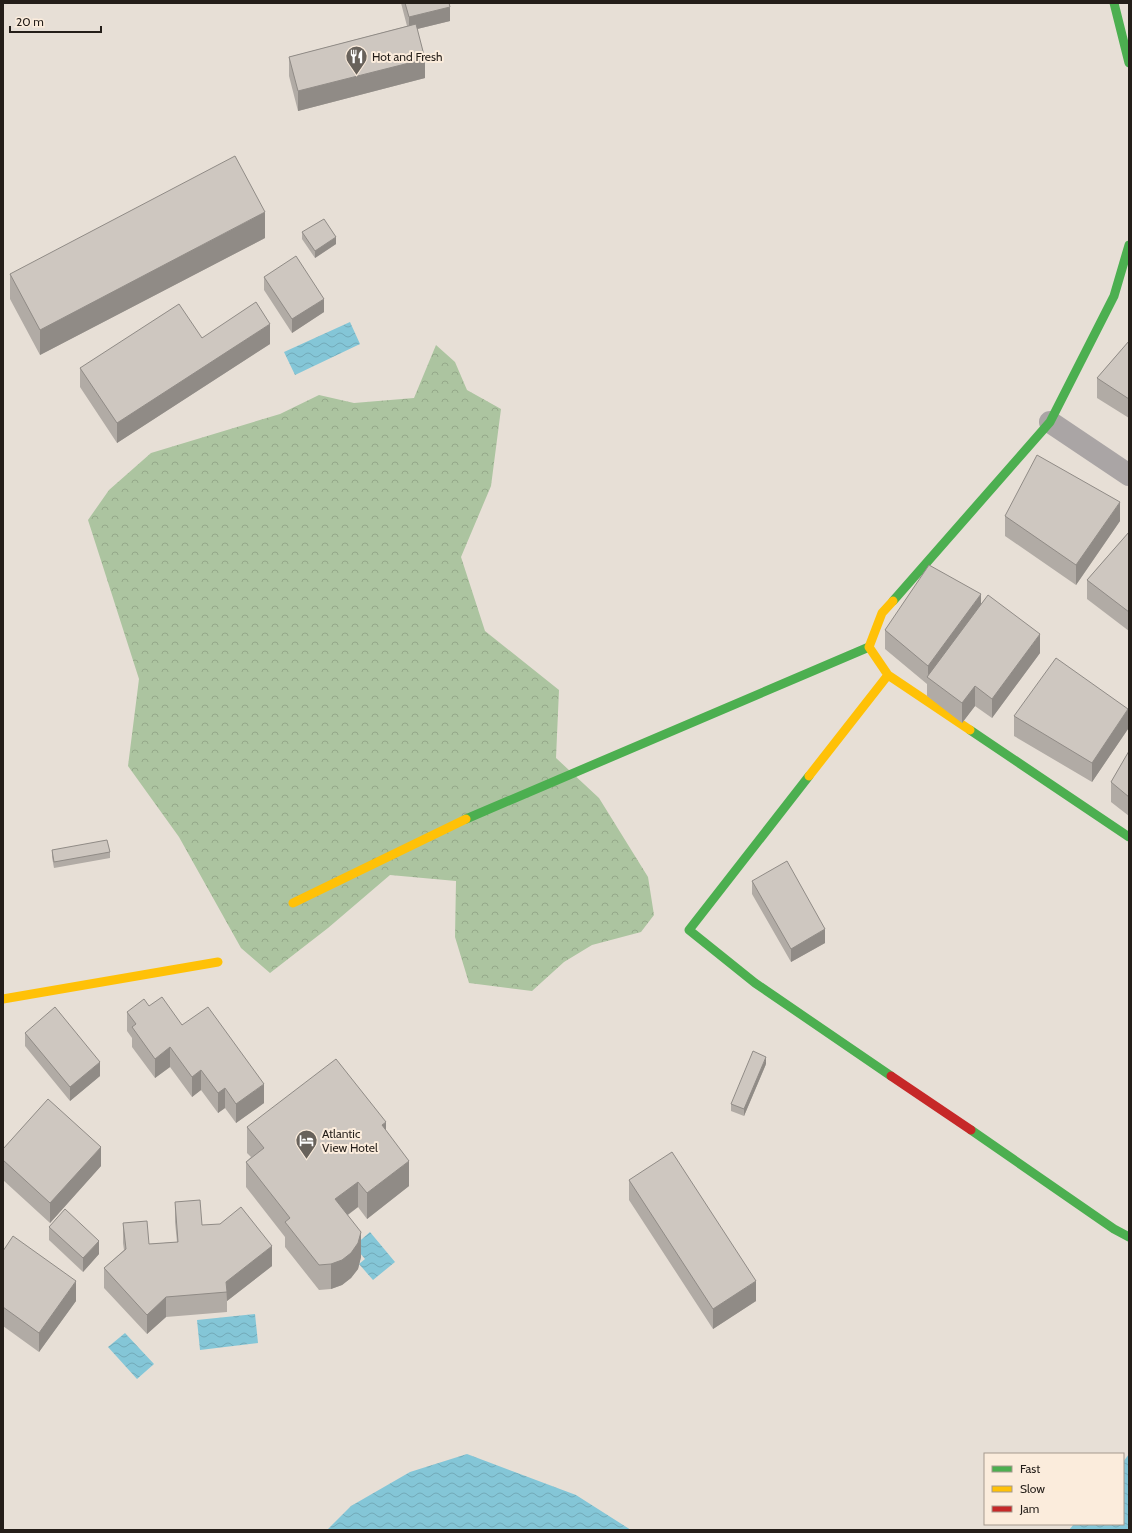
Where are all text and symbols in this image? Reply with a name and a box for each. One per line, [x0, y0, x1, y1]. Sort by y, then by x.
scale bar [10, 8, 101, 34]
text: 20 m [16, 14, 44, 29]
restaurant icon: Hot and Fresh [344, 44, 370, 77]
place label: Hot and Fresh [372, 49, 442, 64]
place label: Atlantic View Hotel [322, 1126, 378, 1155]
hotel icon: Atlantic View Hotel [294, 1128, 320, 1161]
legend [984, 1453, 1124, 1525]
text: Fast [1020, 1461, 1040, 1476]
text: Slow [1020, 1481, 1045, 1496]
text: Jam [1019, 1501, 1039, 1516]

